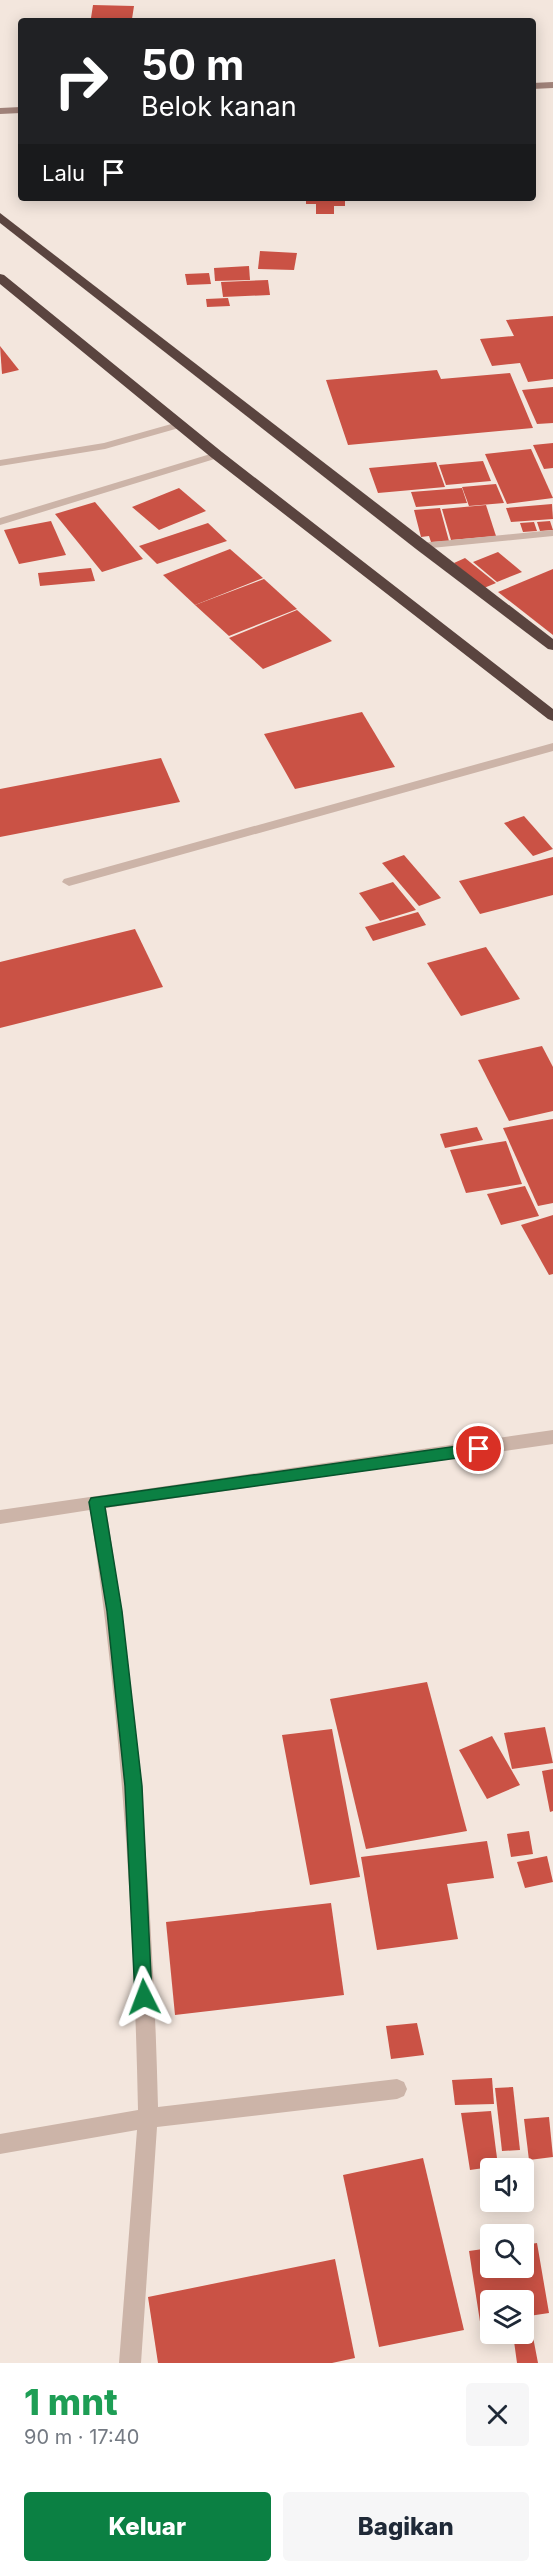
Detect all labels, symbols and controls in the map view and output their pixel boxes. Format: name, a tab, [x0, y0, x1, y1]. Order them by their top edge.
text: 50 m	[141, 39, 244, 90]
icon: right	[42, 42, 120, 120]
text: Belok kanan	[141, 90, 297, 123]
icon: arrive	[97, 156, 130, 189]
text: Lalu	[42, 160, 85, 186]
pin	[453, 1423, 504, 1474]
icon: arrive	[462, 1432, 495, 1465]
position arrow	[112, 1965, 176, 2029]
map controls	[480, 2158, 534, 2344]
button: sound	[480, 2158, 534, 2212]
button: search	[480, 2224, 534, 2278]
button: layers	[480, 2290, 534, 2344]
text: 1 mnt	[24, 2380, 118, 2424]
button: close	[466, 2383, 529, 2446]
text: 90 m · 17:40	[24, 2425, 139, 2449]
button: Keluar	[24, 2492, 271, 2561]
button: Bagikan	[283, 2492, 529, 2561]

